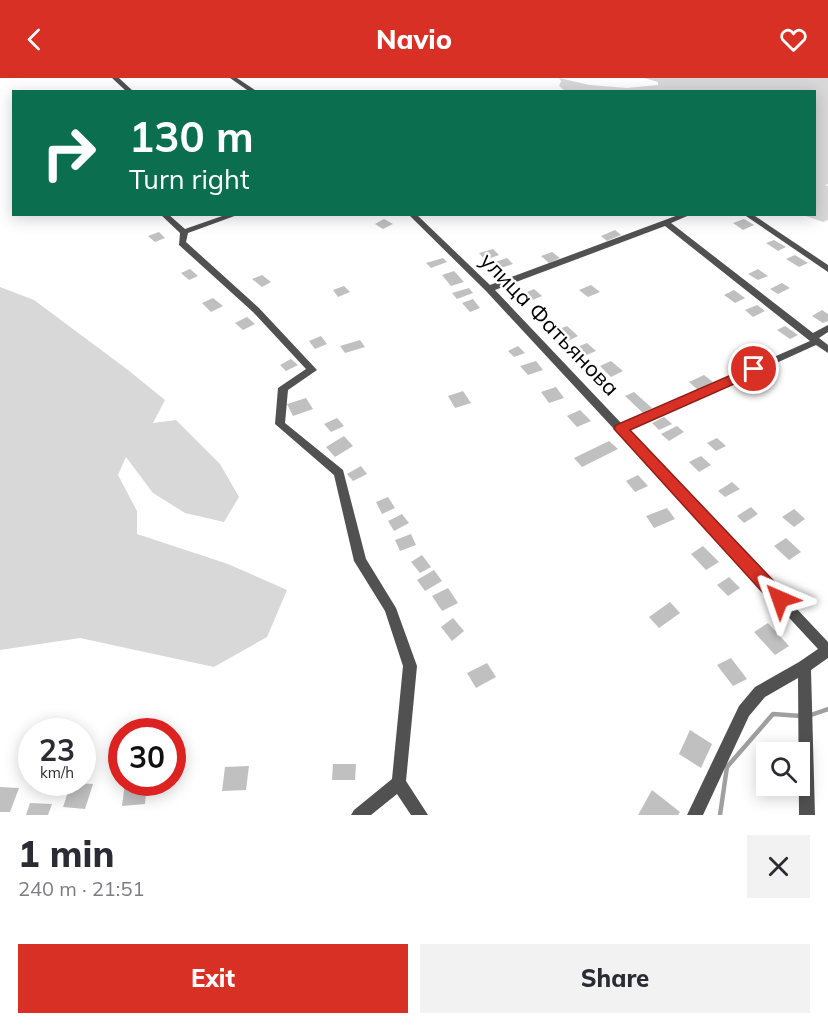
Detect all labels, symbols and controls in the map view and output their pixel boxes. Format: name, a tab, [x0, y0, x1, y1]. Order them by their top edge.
text: Navio	[376, 22, 452, 56]
icon: back	[18, 23, 51, 56]
icon: heart	[777, 23, 810, 56]
text: 130 m	[129, 110, 254, 163]
icon: right	[30, 114, 108, 192]
text: Turn right	[129, 162, 249, 196]
street label: улица Фатьянова	[474, 247, 626, 401]
pin	[728, 343, 779, 394]
icon: arrive	[737, 352, 770, 385]
position arrow	[748, 567, 812, 631]
speed limit sign: 30	[108, 718, 186, 796]
text: 23	[39, 731, 75, 769]
map controls	[756, 742, 810, 796]
button: search	[756, 742, 810, 796]
text: km/h	[40, 763, 74, 782]
text: 1 min	[18, 831, 114, 876]
button: close	[747, 835, 810, 898]
text: 240 m · 21:51	[18, 876, 144, 901]
button: Exit	[18, 944, 408, 1013]
button: Share	[420, 944, 810, 1013]

